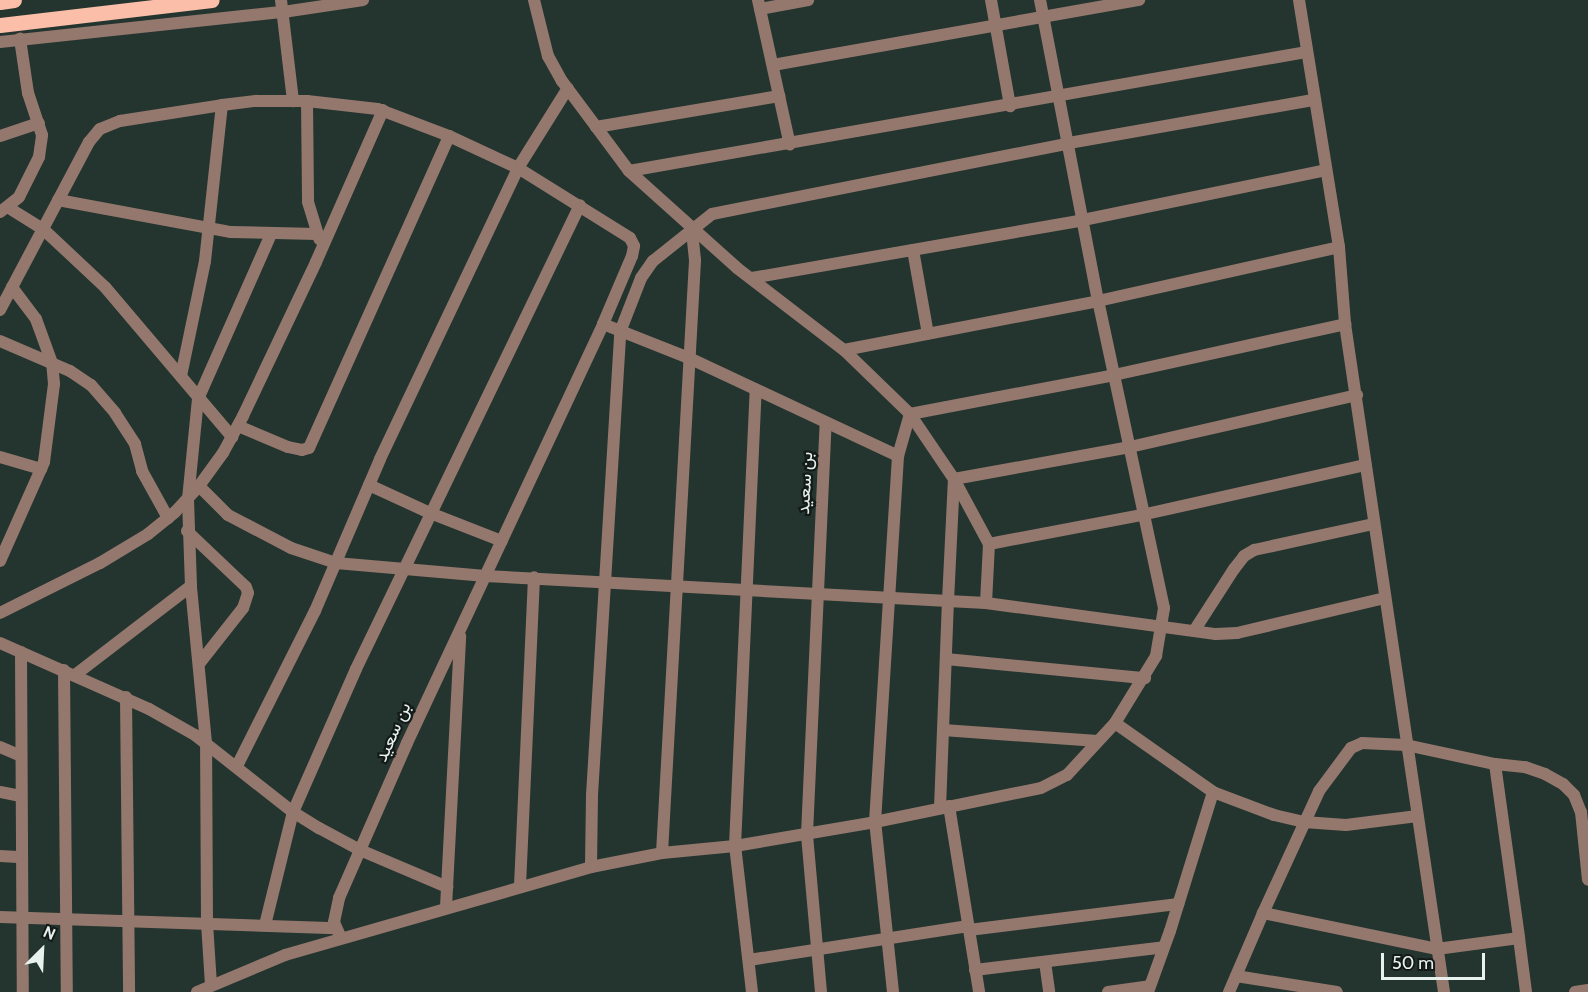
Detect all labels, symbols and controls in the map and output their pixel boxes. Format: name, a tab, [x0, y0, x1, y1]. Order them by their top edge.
street label: بن سعيد	[793, 451, 817, 515]
street label: بن سعيد	[370, 699, 416, 765]
north arrow	[12, 920, 72, 980]
text: N	[40, 922, 59, 944]
scale bar	[1384, 941, 1488, 979]
text: 50 m	[1392, 952, 1434, 974]

